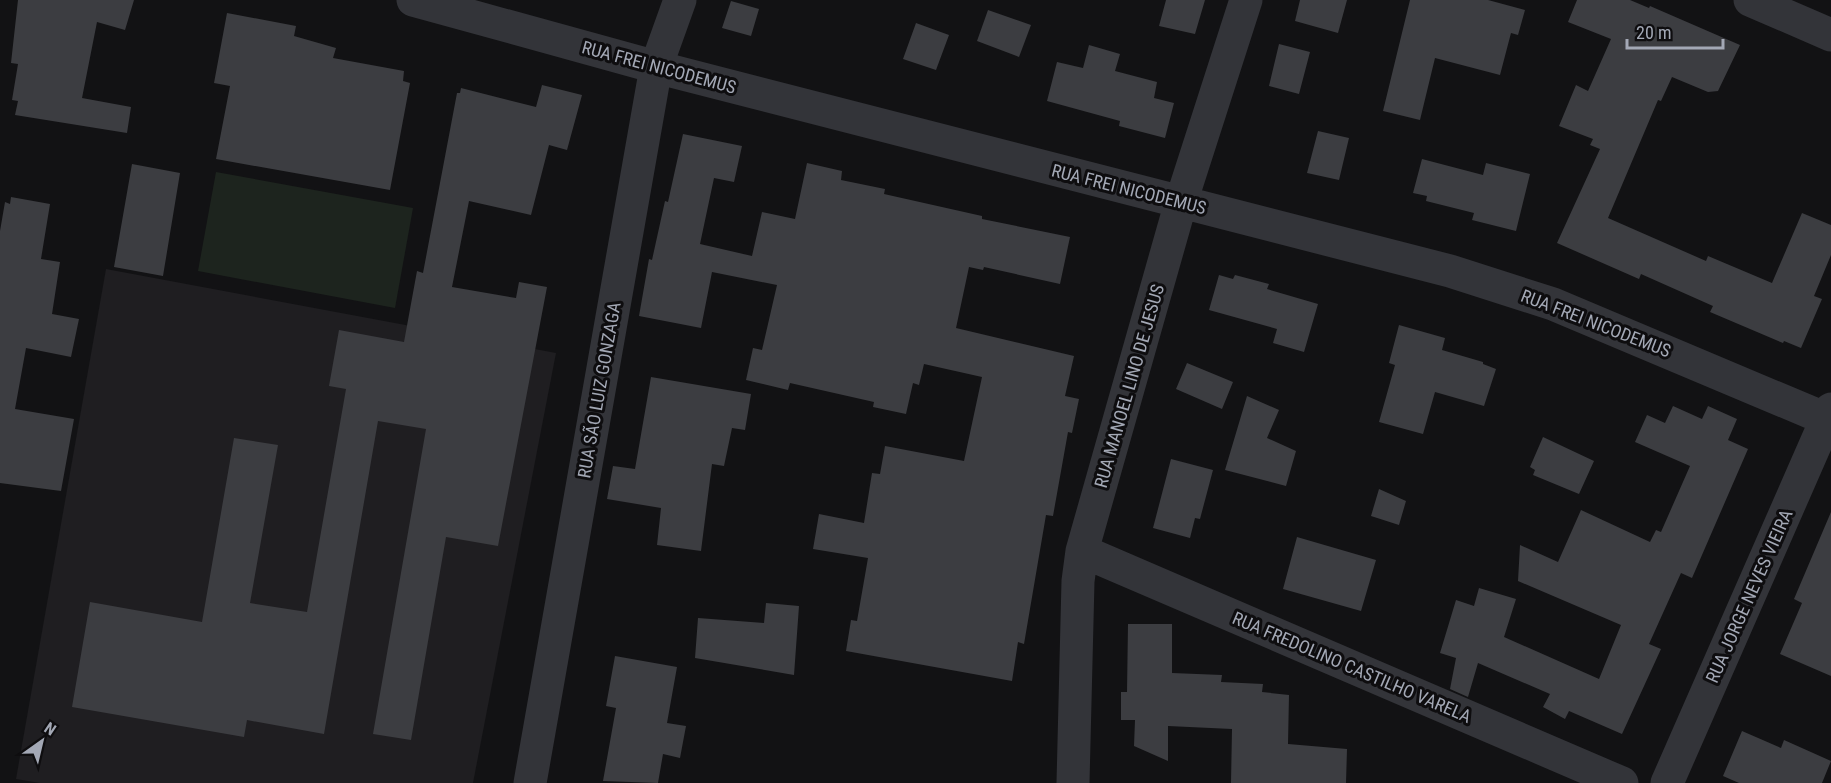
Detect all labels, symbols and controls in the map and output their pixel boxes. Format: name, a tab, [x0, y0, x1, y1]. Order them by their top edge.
scale bar	[1627, 12, 1723, 50]
text: 20 m	[1636, 22, 1671, 43]
street label: RUA FREI NICODEMUS	[580, 36, 738, 98]
street label: RUA FREI NICODEMUS	[1049, 160, 1209, 218]
street label: RUA MANOEL LINO DE JESUS	[1090, 282, 1168, 490]
street label: RUA FREI NICODEMUS	[1518, 285, 1674, 361]
street label: RUA SÃO LUIZ GONZAGA	[573, 300, 625, 480]
street label: RUA JORGE NEVES VIEIRA	[1701, 506, 1797, 686]
street label: RUA FREDOLINO CASTILHO VARELA	[1229, 607, 1475, 727]
north arrow	[12, 711, 72, 771]
text: N	[41, 718, 59, 740]

